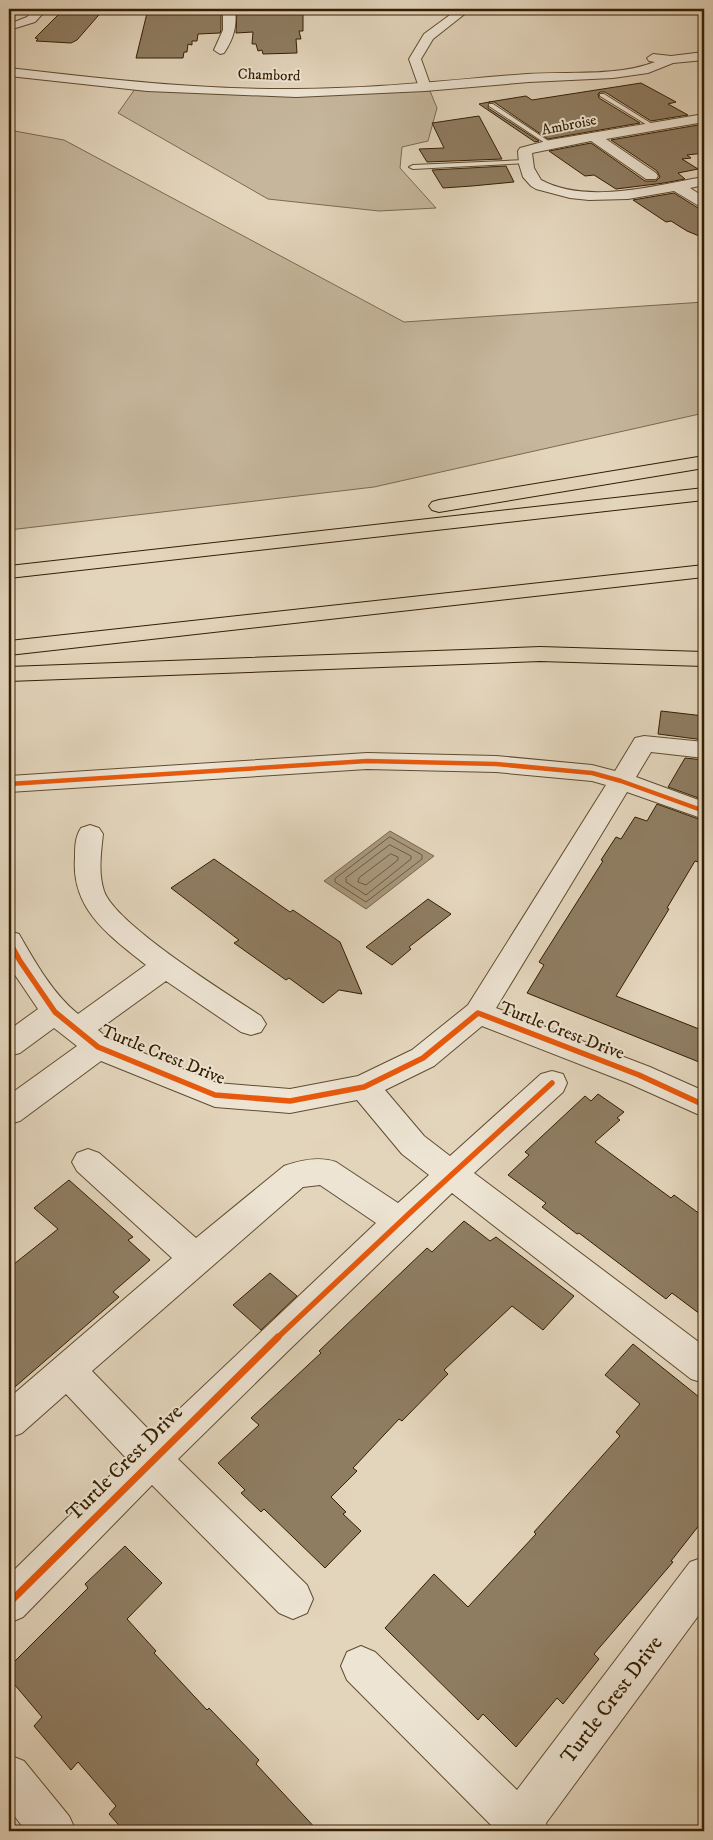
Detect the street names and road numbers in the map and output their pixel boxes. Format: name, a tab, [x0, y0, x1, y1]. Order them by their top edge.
street label: Chambord	[237, 64, 301, 86]
street label: Ambroise	[540, 110, 598, 140]
street label: Turtle Crest Drive	[497, 997, 627, 1065]
street label: Turtle Crest Drive	[98, 1020, 228, 1090]
street label: Turtle Crest Drive	[61, 1399, 189, 1527]
street label: Turtle Crest Drive	[555, 1631, 669, 1769]

